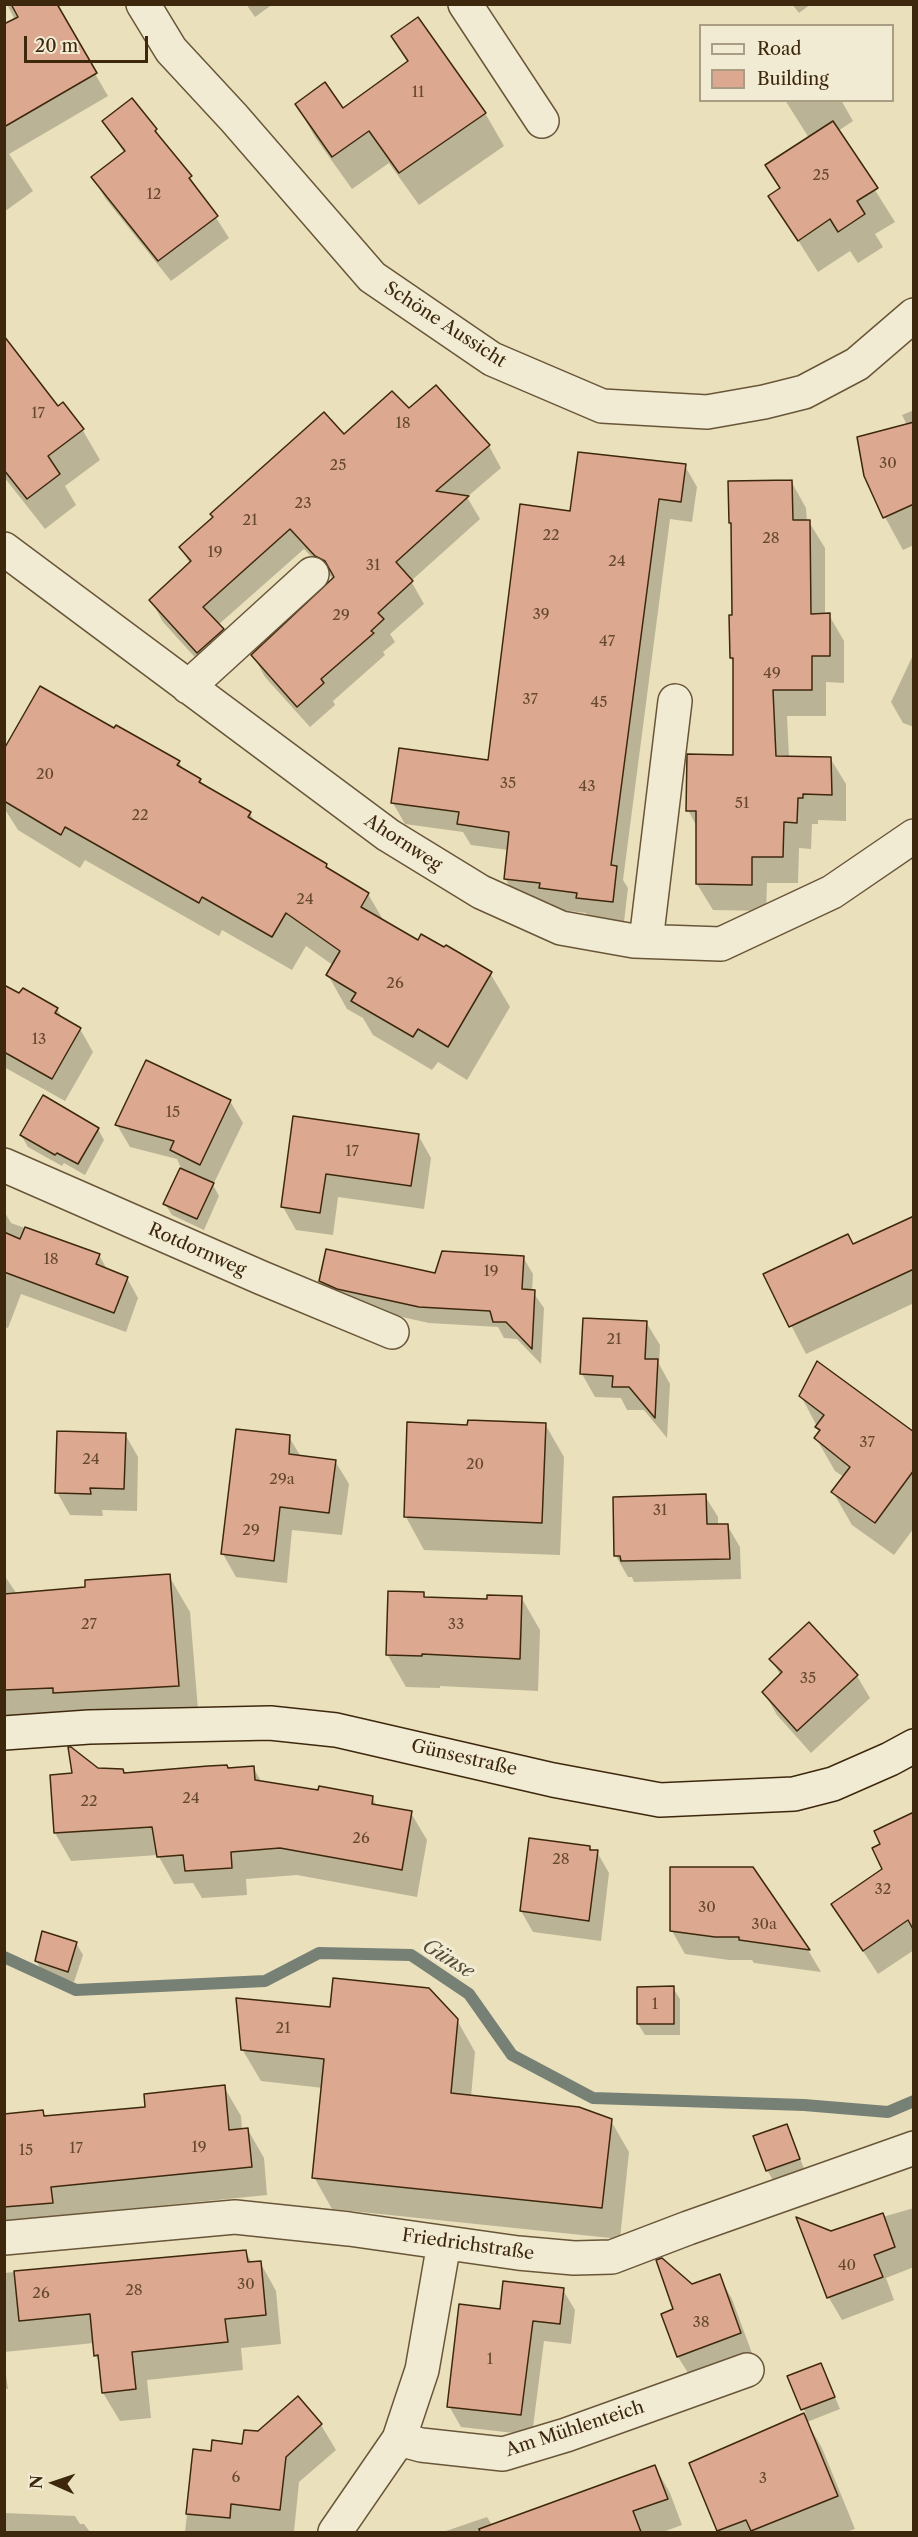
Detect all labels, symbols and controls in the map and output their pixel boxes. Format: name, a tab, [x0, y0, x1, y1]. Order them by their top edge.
scale bar	[27, 24, 152, 62]
legend	[699, 24, 894, 102]
text: 20 m	[35, 35, 78, 57]
text: Road	[757, 38, 802, 60]
text: Building	[757, 68, 829, 90]
house number: 11	[412, 84, 424, 102]
house number: 25	[813, 167, 829, 185]
house number: 12	[147, 186, 161, 204]
street label: Schöne Aussicht	[380, 278, 510, 372]
house number: 17	[31, 405, 45, 423]
house number: 18	[395, 415, 411, 433]
house number: 30	[879, 455, 897, 473]
house number: 25	[330, 457, 346, 475]
house number: 23	[295, 495, 311, 513]
house number: 21	[243, 512, 257, 530]
house number: 22	[542, 527, 560, 545]
house number: 28	[762, 530, 780, 548]
house number: 19	[207, 544, 223, 562]
house number: 24	[608, 553, 626, 571]
house number: 31	[366, 557, 380, 575]
house number: 39	[532, 606, 550, 624]
house number: 29	[332, 607, 350, 625]
house number: 47	[599, 633, 615, 651]
house number: 49	[763, 665, 781, 683]
house number: 37	[522, 691, 538, 709]
house number: 45	[591, 694, 607, 712]
house number: 20	[36, 766, 54, 784]
house number: 35	[500, 775, 516, 793]
house number: 43	[579, 778, 595, 796]
house number: 51	[735, 795, 749, 813]
house number: 22	[131, 807, 149, 825]
street label: Ahornweg	[360, 810, 446, 876]
house number: 24	[296, 891, 314, 909]
house number: 26	[386, 975, 404, 993]
house number: 13	[32, 1031, 46, 1049]
house number: 15	[166, 1104, 180, 1122]
house number: 17	[345, 1143, 359, 1161]
street label: Rotdornweg	[145, 1219, 249, 1281]
house number: 18	[43, 1251, 59, 1269]
house number: 19	[483, 1263, 499, 1281]
house number: 21	[607, 1331, 621, 1349]
house number: 37	[859, 1434, 875, 1452]
house number: 24	[82, 1451, 100, 1469]
house number: 20	[466, 1456, 484, 1474]
house number: 29a	[269, 1471, 295, 1489]
house number: 31	[653, 1502, 667, 1520]
house number: 29	[242, 1522, 260, 1540]
house number: 27	[81, 1616, 97, 1634]
house number: 33	[448, 1616, 464, 1634]
house number: 35	[800, 1670, 816, 1688]
street label: Günsestraße	[409, 1735, 519, 1781]
house number: 24	[182, 1790, 200, 1808]
house number: 22	[80, 1793, 98, 1811]
house number: 26	[352, 1830, 370, 1848]
house number: 28	[552, 1851, 570, 1869]
house number: 32	[875, 1881, 891, 1899]
house number: 30	[698, 1899, 716, 1917]
house number: 30a	[751, 1916, 777, 1934]
water label: Günse	[418, 1934, 478, 1984]
house number: 1	[652, 1996, 658, 2014]
house number: 21	[276, 2020, 290, 2038]
house number: 19	[191, 2139, 207, 2157]
house number: 17	[69, 2140, 83, 2158]
house number: 15	[19, 2142, 33, 2160]
street label: Friedrichstraße	[401, 2225, 535, 2265]
house number: 40	[838, 2257, 856, 2275]
house number: 30	[237, 2276, 255, 2294]
house number: 28	[125, 2282, 143, 2300]
house number: 26	[32, 2285, 50, 2303]
house number: 38	[692, 2314, 710, 2332]
house number: 1	[487, 2351, 493, 2369]
street label: Am Mühlenteich	[503, 2396, 647, 2462]
north arrow	[24, 2453, 84, 2513]
house number: 6	[232, 2469, 240, 2487]
house number: 3	[759, 2470, 767, 2488]
text: N	[26, 2475, 46, 2490]

